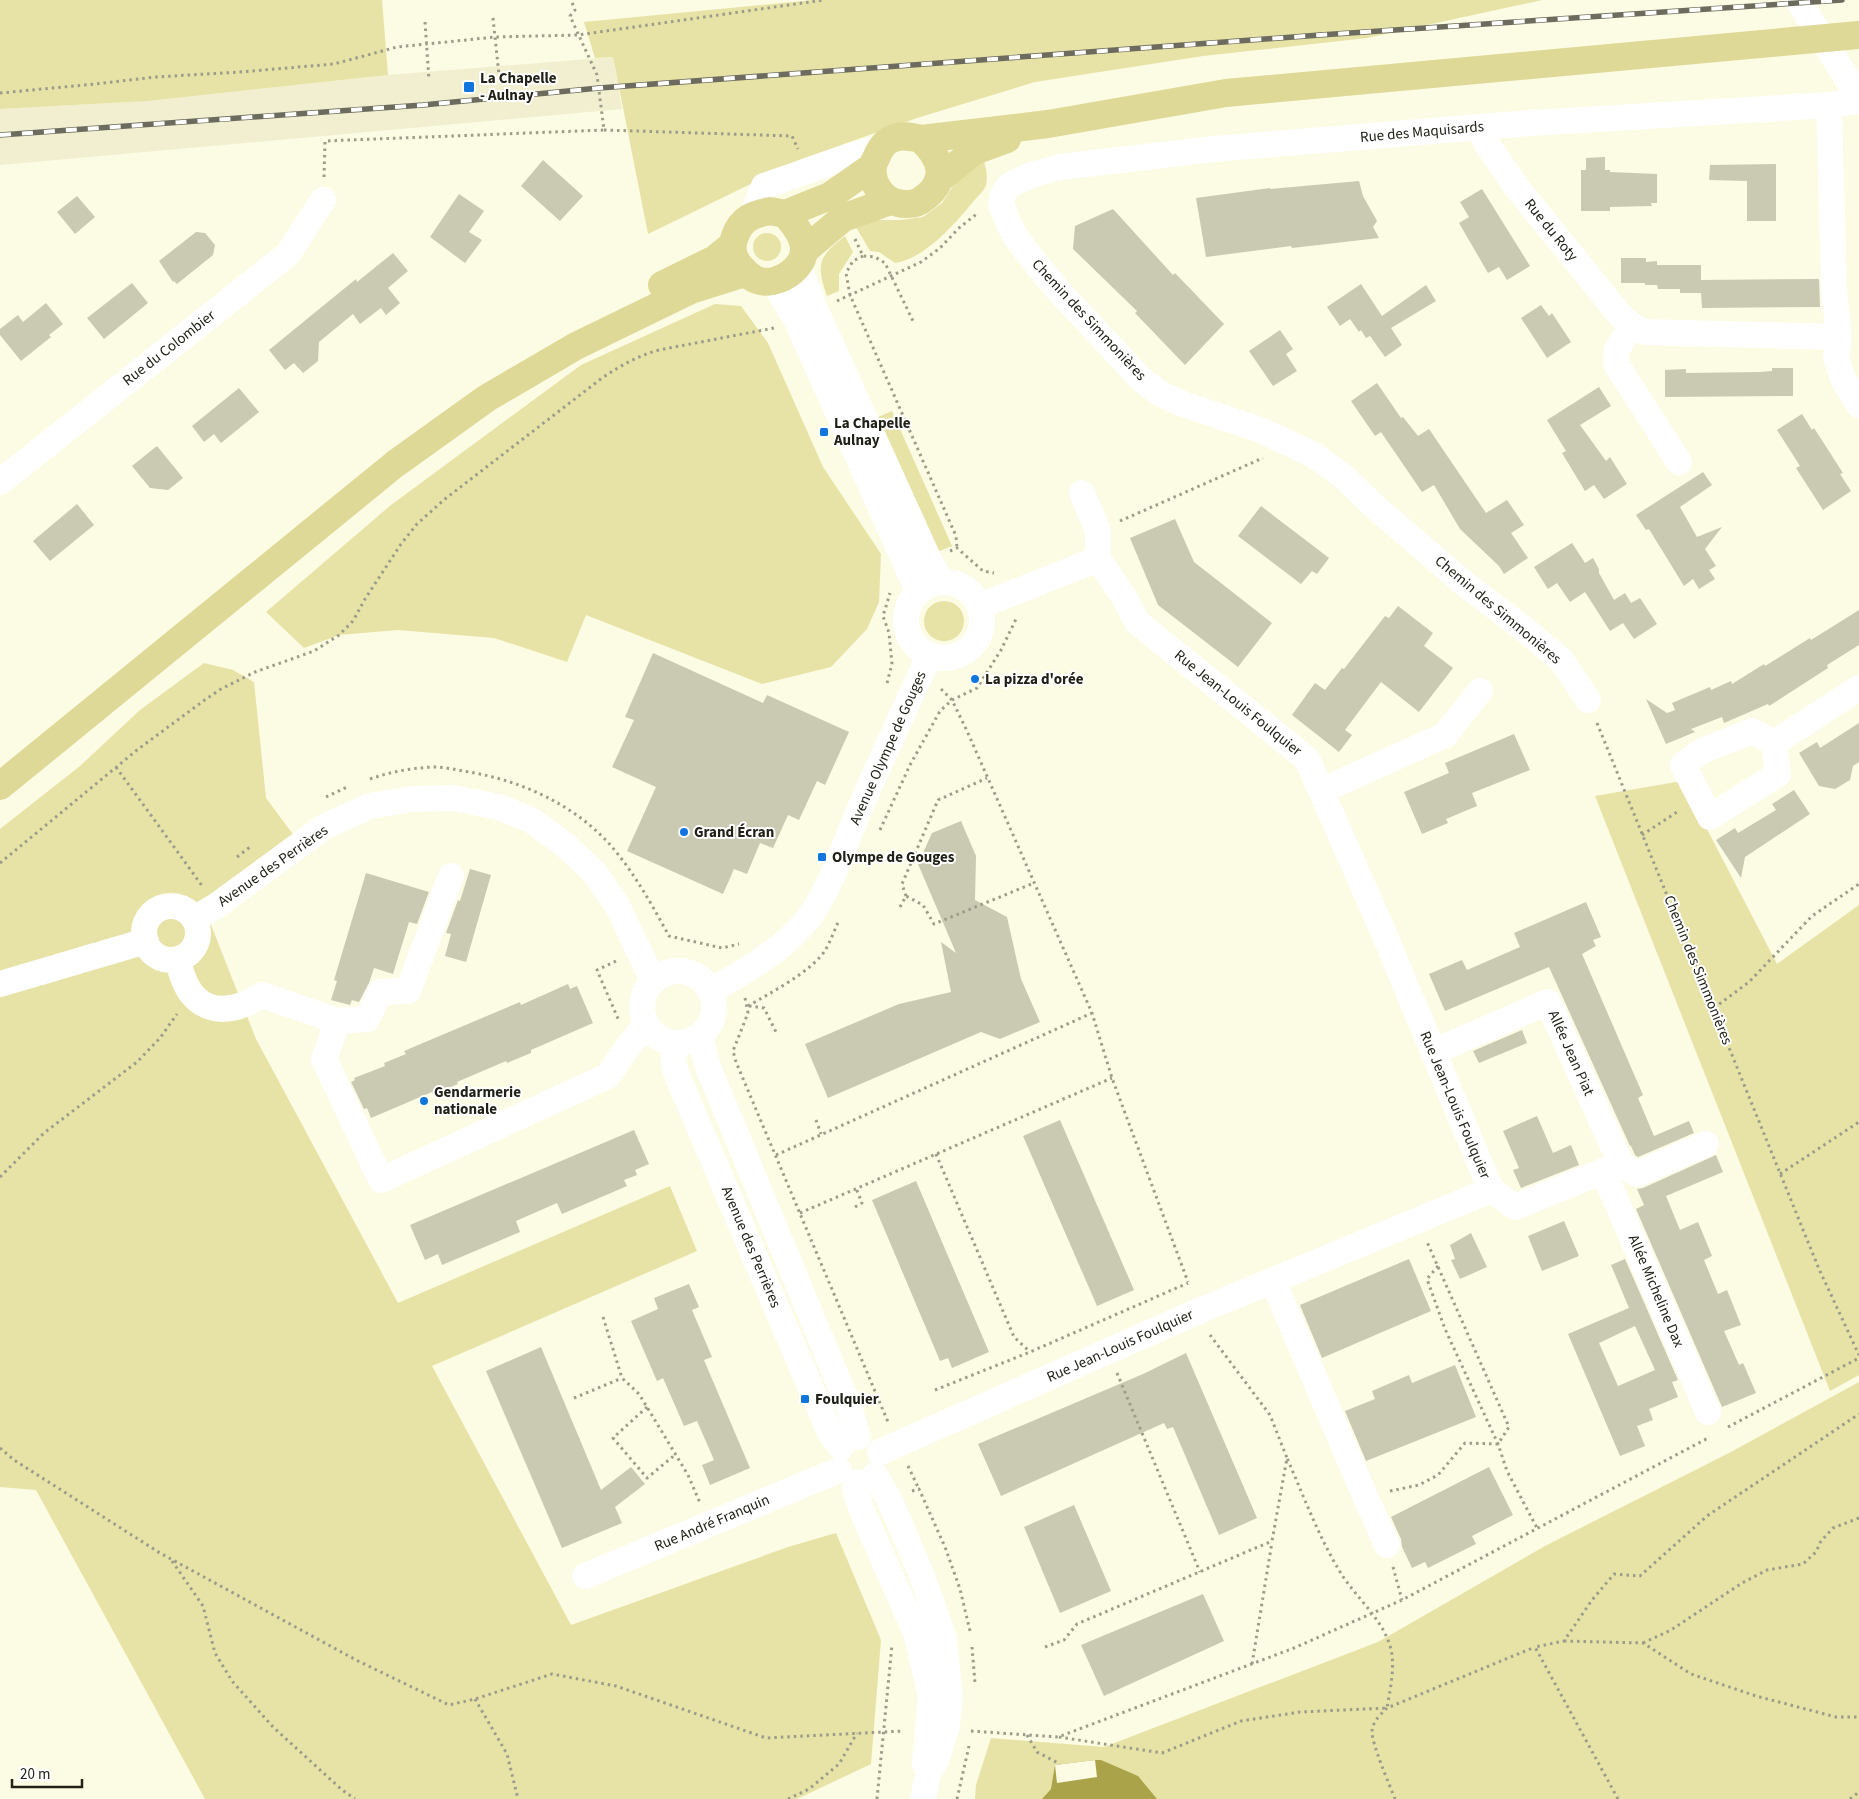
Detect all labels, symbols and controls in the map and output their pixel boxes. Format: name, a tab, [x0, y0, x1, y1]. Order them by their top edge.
place label: La Chapelle - Aulnay	[480, 68, 557, 106]
marker: La Chapelle - Aulnay	[462, 80, 476, 94]
street label: Rue des Maquisards	[1359, 116, 1485, 148]
street label: Rue du Roty	[1519, 194, 1583, 266]
street label: Chemin des Simmonières	[1027, 255, 1151, 385]
street label: Rue du Colombier	[118, 305, 220, 391]
place label: La Chapelle Aulnay	[833, 413, 911, 451]
marker: La Chapelle Aulnay	[818, 426, 830, 438]
street label: Chemin des Simmonières	[1430, 551, 1566, 669]
street label: Rue Jean-Louis Foulquier	[1170, 645, 1307, 762]
street label: Avenue Olympe de Gouges	[845, 668, 931, 828]
place label: La pizza d'orée	[985, 669, 1084, 690]
marker: La pizza d'orée	[969, 673, 981, 685]
street label: Avenue des Perrières	[214, 820, 332, 912]
place label: Grand Écran	[694, 822, 774, 843]
marker: Grand Écran	[678, 826, 690, 838]
place label: Olympe de Gouges	[832, 847, 955, 868]
marker: Olympe de Gouges	[816, 851, 828, 863]
street label: Chemin des Simmonières	[1658, 892, 1738, 1048]
street label: Allée Jean Piat	[1543, 1007, 1599, 1099]
street label: Rue Jean-Louis Foulquier	[1414, 1028, 1496, 1183]
place label: Gendarmerie nationale	[434, 1082, 521, 1120]
marker: Gendarmerie nationale	[418, 1095, 430, 1107]
street label: Avenue des Perrières	[716, 1183, 786, 1311]
street label: Allée Micheline Dax	[1623, 1232, 1689, 1351]
street label: Rue Jean-Louis Foulquier	[1043, 1304, 1197, 1388]
place label: Foulquier	[815, 1389, 879, 1410]
marker: Foulquier	[799, 1393, 811, 1405]
street label: Rue André Franquin	[651, 1489, 773, 1557]
scale bar	[12, 1756, 82, 1788]
text: 20 m	[20, 1764, 50, 1785]

